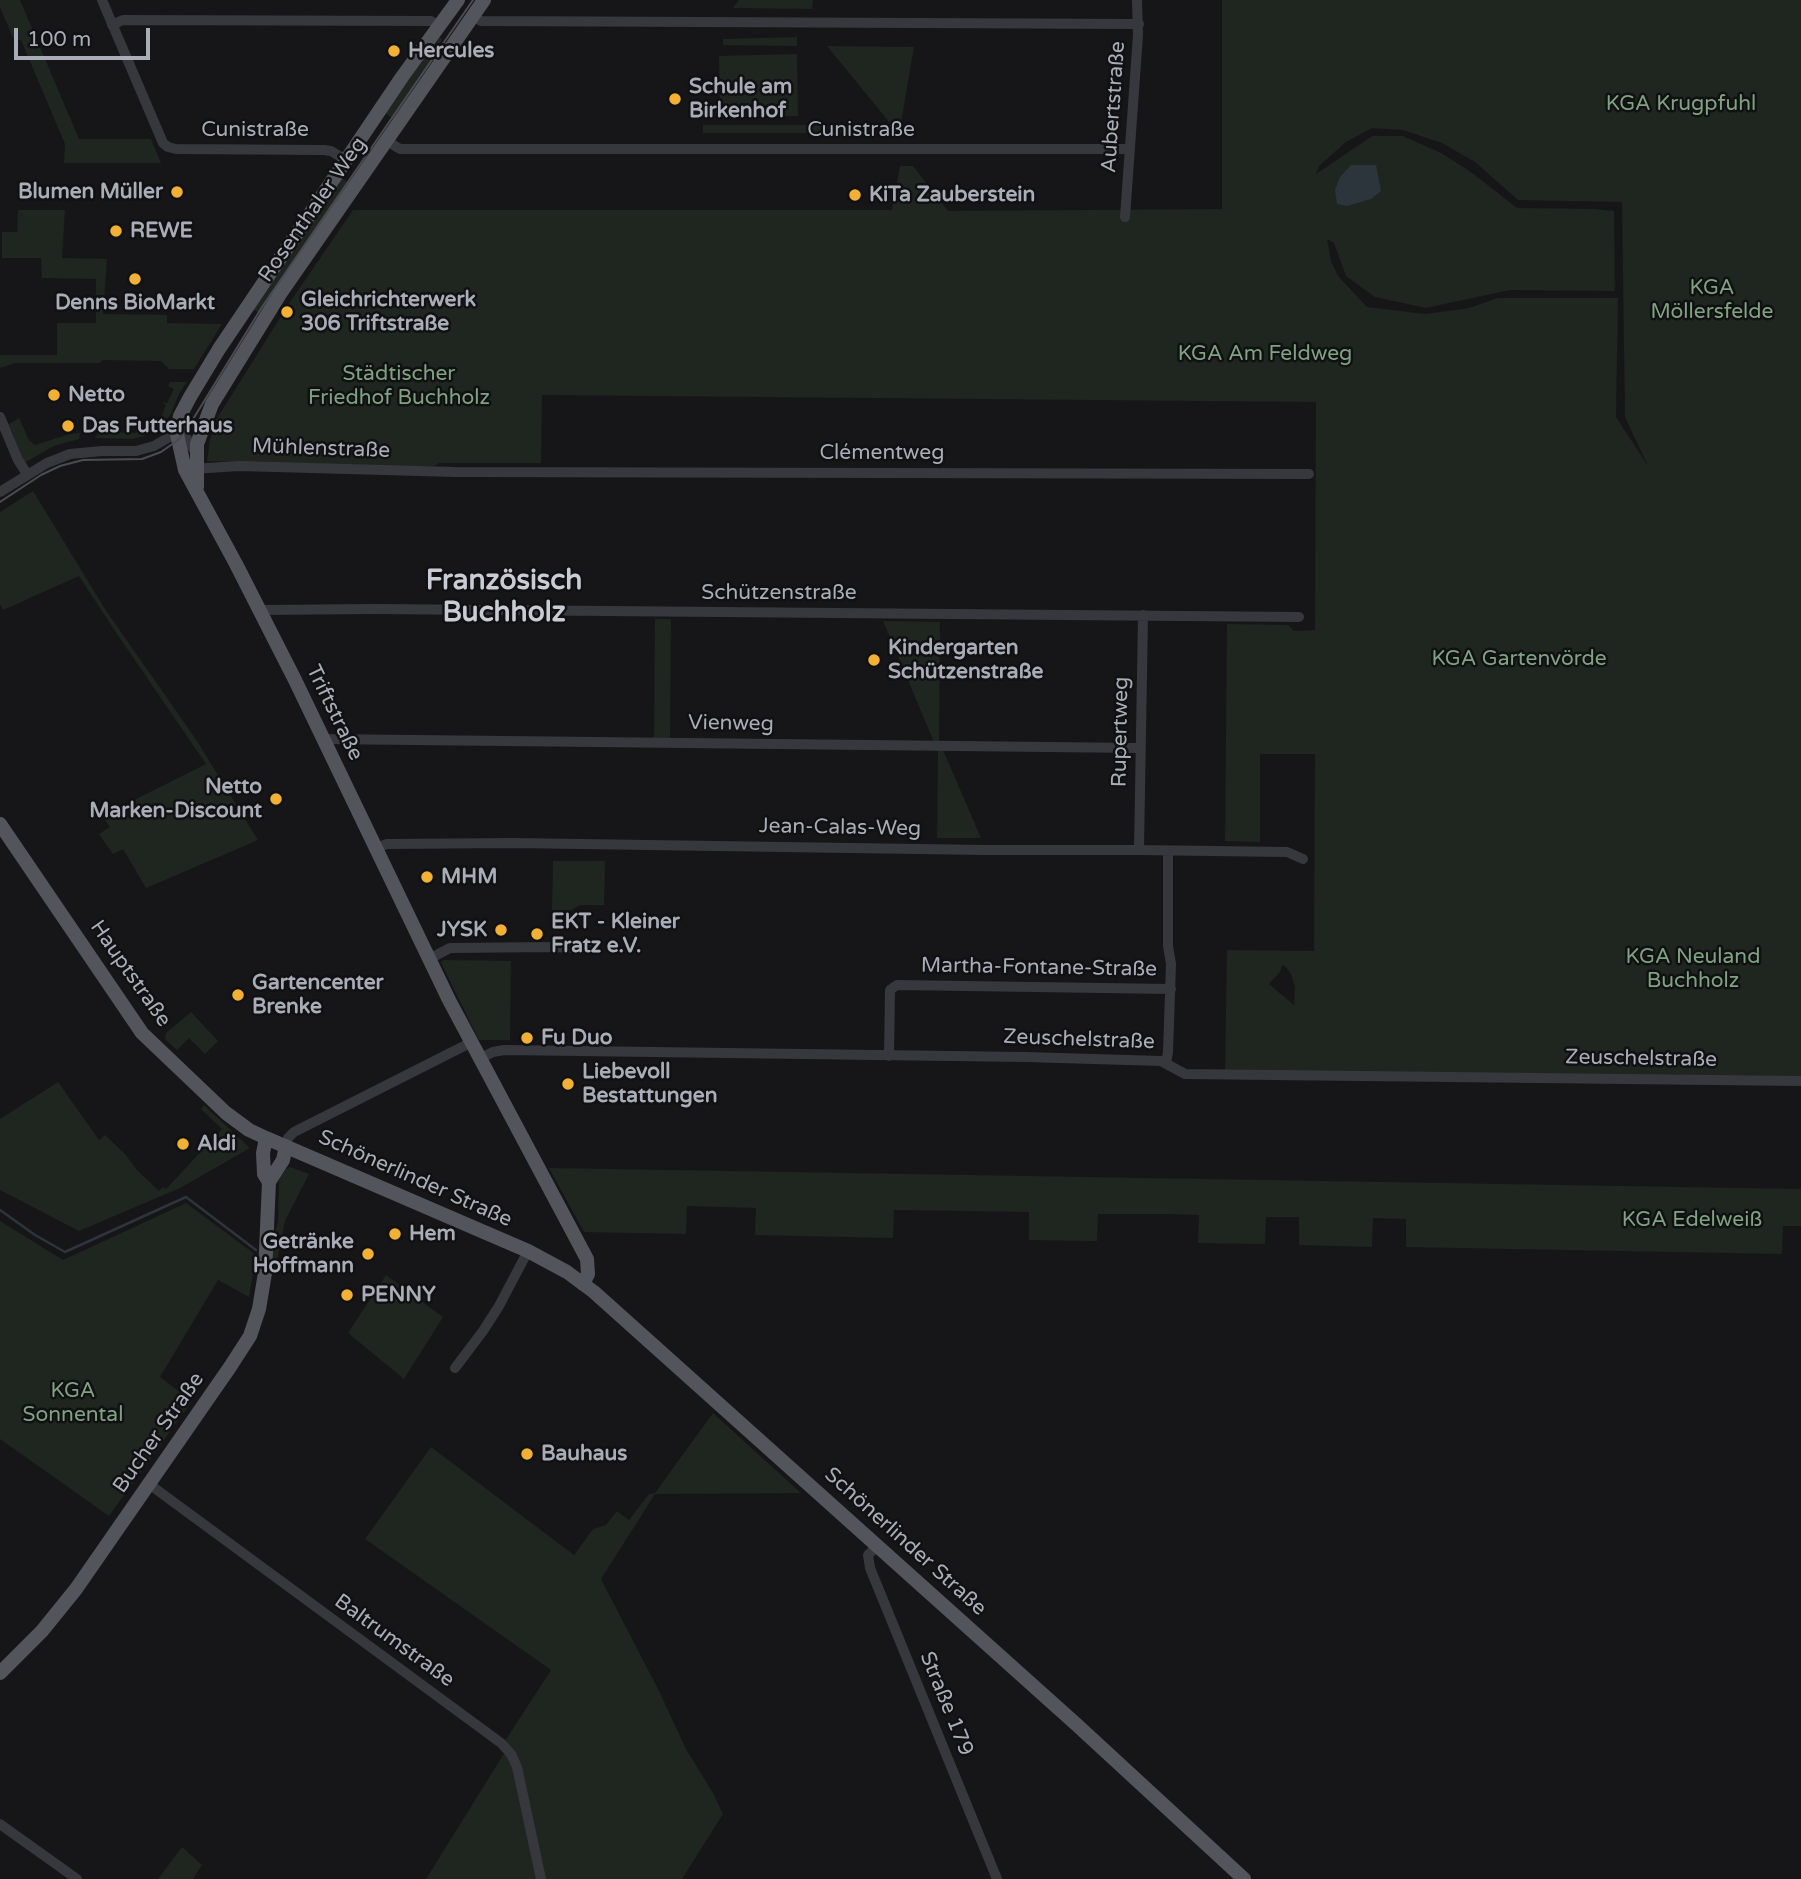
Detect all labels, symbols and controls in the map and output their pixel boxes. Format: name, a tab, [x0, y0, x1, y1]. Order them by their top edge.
scale bar	[18, 14, 154, 58]
text: 100 m	[27, 27, 91, 52]
place label: Hercules	[408, 38, 494, 64]
street label: Aubertstraße	[1097, 40, 1131, 174]
marker: Hercules	[386, 43, 402, 59]
place label: Schule am Birkenhof	[689, 74, 792, 124]
marker: Schule am Birkenhof	[667, 91, 683, 107]
park label: KGA Krugpfuhl	[1606, 91, 1756, 117]
street label: Cunistraße	[201, 117, 309, 143]
street label: Cunistraße	[807, 117, 915, 143]
street label: Rosenthaler Weg	[254, 133, 372, 287]
place label: Blumen Müller	[18, 179, 163, 205]
place label: KiTa Zauberstein	[869, 182, 1035, 208]
marker: Blumen Müller	[169, 184, 185, 200]
marker: KiTa Zauberstein	[847, 187, 863, 203]
place label: REWE	[130, 218, 193, 244]
marker: REWE	[108, 223, 124, 239]
marker: Denns BioMarkt	[127, 271, 143, 287]
park label: KGA Möllersfelde	[1651, 275, 1773, 325]
place label: Gleichrichterwerk 306 Triftstraße	[301, 287, 476, 337]
place label: Denns BioMarkt	[55, 290, 215, 316]
marker: Gleichrichterwerk 306 Triftstraße	[279, 304, 295, 320]
park label: KGA Am Feldweg	[1178, 341, 1352, 367]
park label: Städtischer Friedhof Buchholz	[308, 361, 490, 411]
place label: Netto	[68, 382, 125, 408]
marker: Netto	[46, 387, 62, 403]
place label: Das Futterhaus	[82, 413, 233, 439]
marker: Das Futterhaus	[60, 418, 76, 434]
street label: Mühlenstraße	[252, 434, 390, 464]
street label: Clémentweg	[820, 440, 944, 466]
district label: Französisch Buchholz	[426, 565, 582, 631]
street label: Schützenstraße	[701, 580, 857, 606]
place label: Kindergarten Schützenstraße	[888, 635, 1043, 685]
park label: KGA Gartenvörde	[1431, 646, 1607, 672]
marker: Kindergarten Schützenstraße	[866, 652, 882, 668]
street label: Triftstraße	[300, 661, 368, 765]
street label: Rupertweg	[1107, 677, 1135, 787]
street label: Vienweg	[688, 711, 774, 737]
place label: Netto Marken-Discount	[89, 774, 262, 824]
marker: Netto Marken-Discount	[268, 791, 284, 807]
street label: Jean-Calas-Weg	[759, 814, 921, 842]
place label: MHM	[441, 864, 497, 890]
marker: MHM	[419, 869, 435, 885]
place label: EKT - Kleiner Fratz e.V.	[551, 909, 680, 959]
street label: Hauptstraße	[84, 916, 176, 1032]
place label: JYSK	[437, 917, 487, 943]
marker: JYSK	[493, 922, 509, 938]
marker: EKT - Kleiner Fratz e.V.	[529, 926, 545, 942]
park label: KGA Neuland Buchholz	[1626, 944, 1760, 994]
street label: Martha-Fontane-Straße	[921, 953, 1157, 983]
place label: Gartencenter Brenke	[252, 970, 384, 1020]
marker: Gartencenter Brenke	[230, 987, 246, 1003]
place label: Fu Duo	[541, 1025, 612, 1051]
street label: Zeuschelstraße	[1003, 1025, 1155, 1055]
marker: Fu Duo	[519, 1030, 535, 1046]
street label: Zeuschelstraße	[1565, 1045, 1717, 1073]
place label: Liebevoll Bestattungen	[582, 1059, 717, 1109]
marker: Liebevoll Bestattungen	[560, 1076, 576, 1092]
street label: Schönerlinder Straße	[314, 1125, 516, 1233]
place label: Aldi	[197, 1131, 236, 1157]
marker: Aldi	[175, 1136, 191, 1152]
park label: KGA Edelweiß	[1622, 1207, 1762, 1233]
place label: Hem	[409, 1221, 456, 1247]
marker: Hem	[387, 1226, 403, 1242]
place label: Getränke Hoffmann	[253, 1229, 354, 1279]
marker: Getränke Hoffmann	[360, 1246, 376, 1262]
place label: PENNY	[361, 1282, 436, 1308]
marker: PENNY	[339, 1287, 355, 1303]
street label: Bucher Straße	[108, 1368, 210, 1498]
park label: KGA Sonnental	[23, 1378, 123, 1428]
place label: Bauhaus	[541, 1441, 627, 1467]
marker: Bauhaus	[519, 1446, 535, 1462]
street label: Schönerlinder Straße	[819, 1463, 991, 1621]
street label: Baltrumstraße	[329, 1589, 459, 1693]
street label: Straße 179	[914, 1648, 978, 1760]

